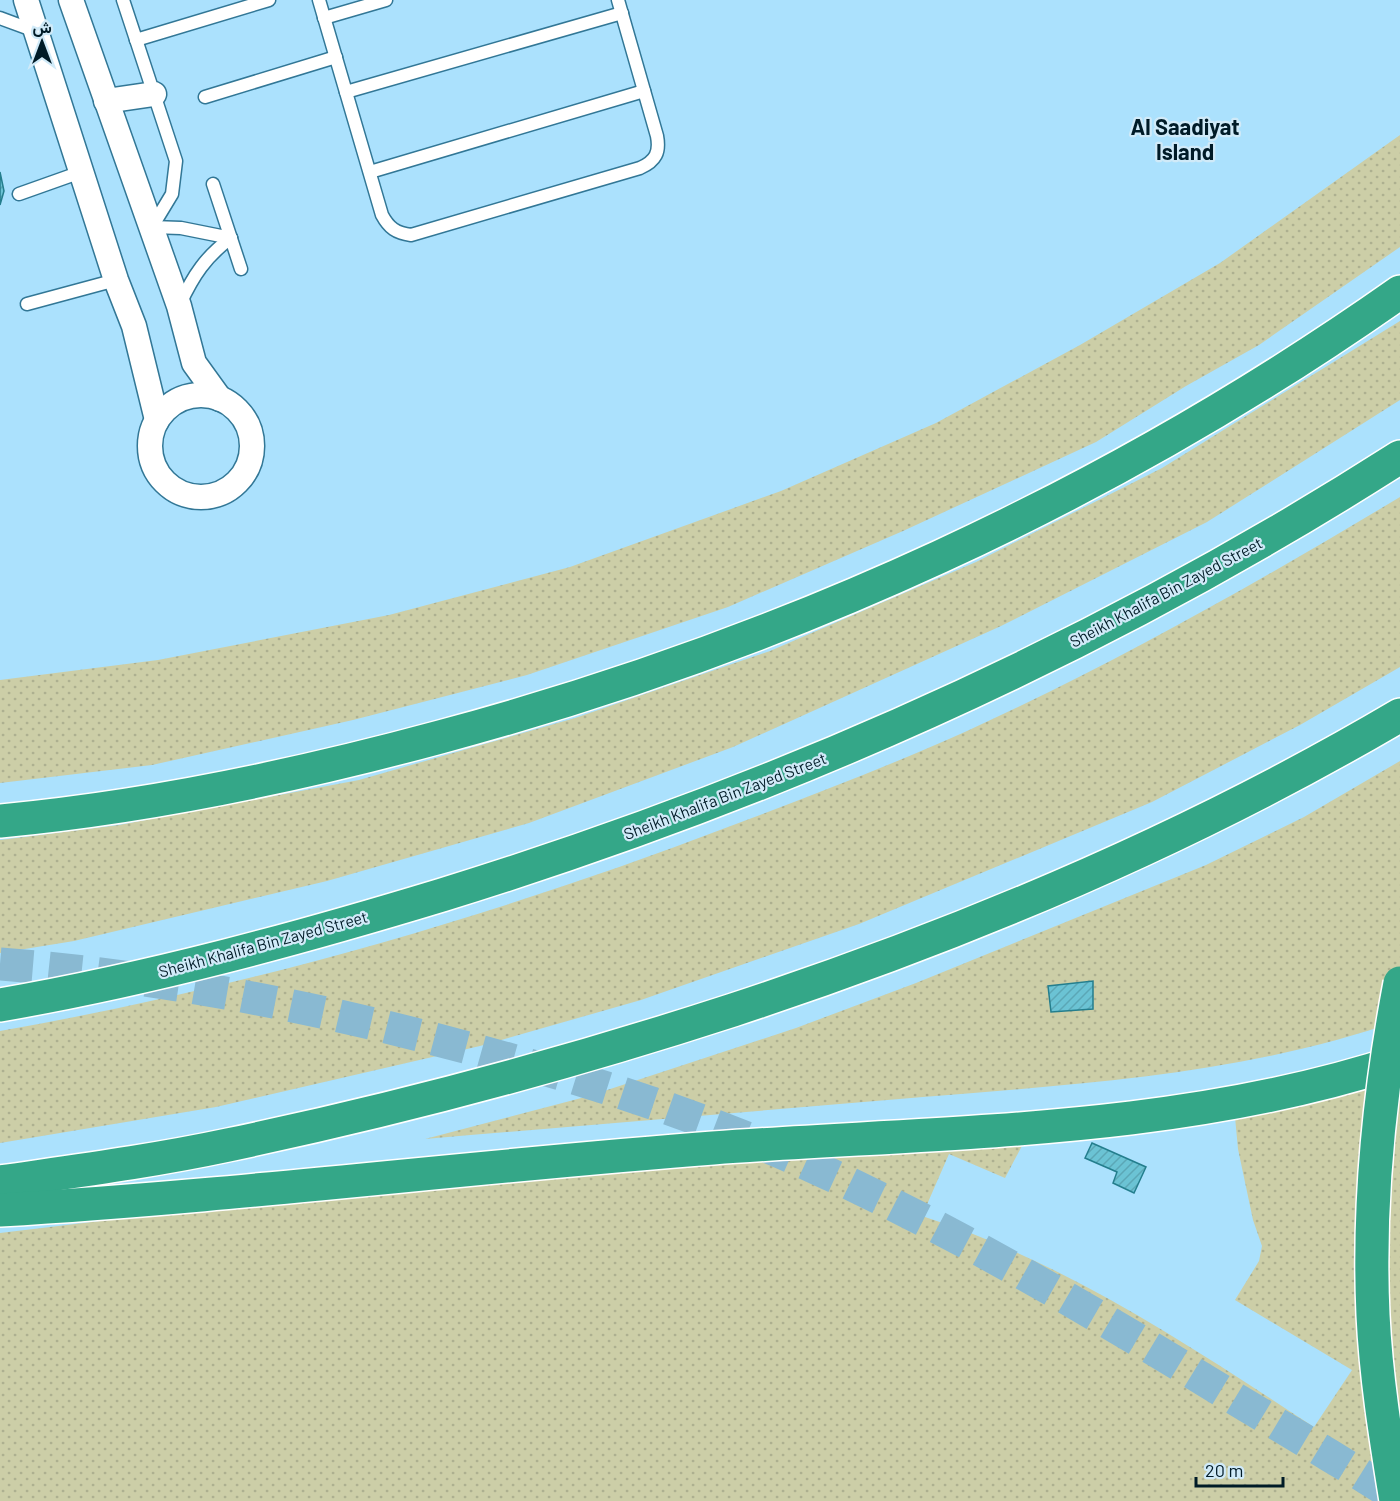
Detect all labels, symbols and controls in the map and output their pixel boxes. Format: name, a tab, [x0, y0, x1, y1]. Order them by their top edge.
north arrow	[12, 12, 72, 72]
text: ش	[32, 17, 52, 37]
district label: Al Saadiyat Island	[1130, 113, 1240, 164]
street label: Sheikh Khalifa Bin Zayed Street	[1066, 533, 1265, 651]
street label: Sheikh Khalifa Bin Zayed Street	[621, 748, 829, 843]
street label: Sheikh Khalifa Bin Zayed Street	[156, 906, 369, 981]
scale bar	[1196, 1450, 1283, 1488]
text: 20 m	[1205, 1459, 1243, 1481]

